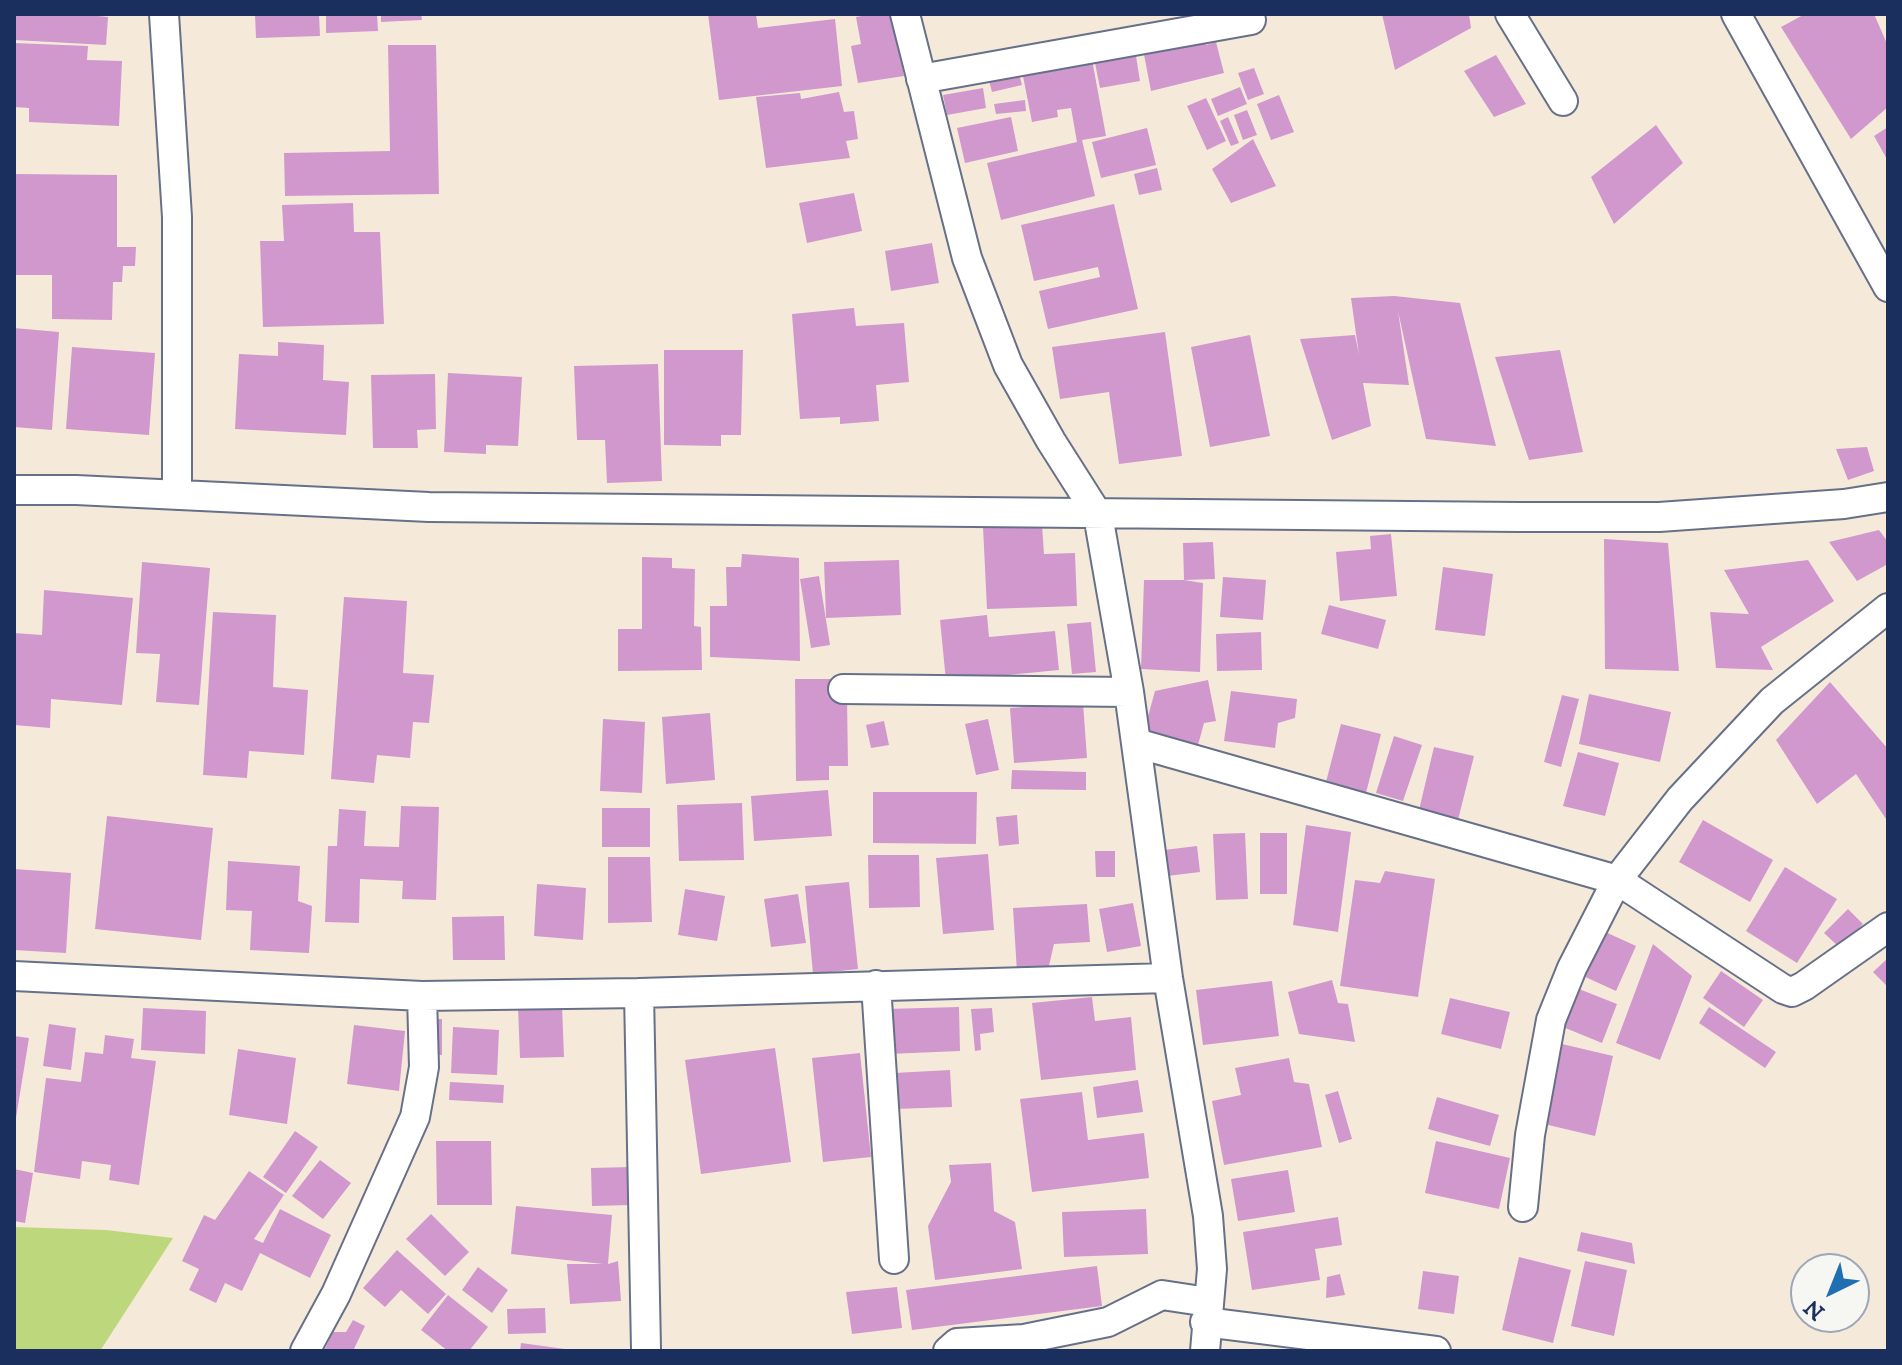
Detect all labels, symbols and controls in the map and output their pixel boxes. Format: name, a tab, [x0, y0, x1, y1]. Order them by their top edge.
north arrow	[1790, 1253, 1870, 1333]
text: N	[1799, 1293, 1830, 1325]

